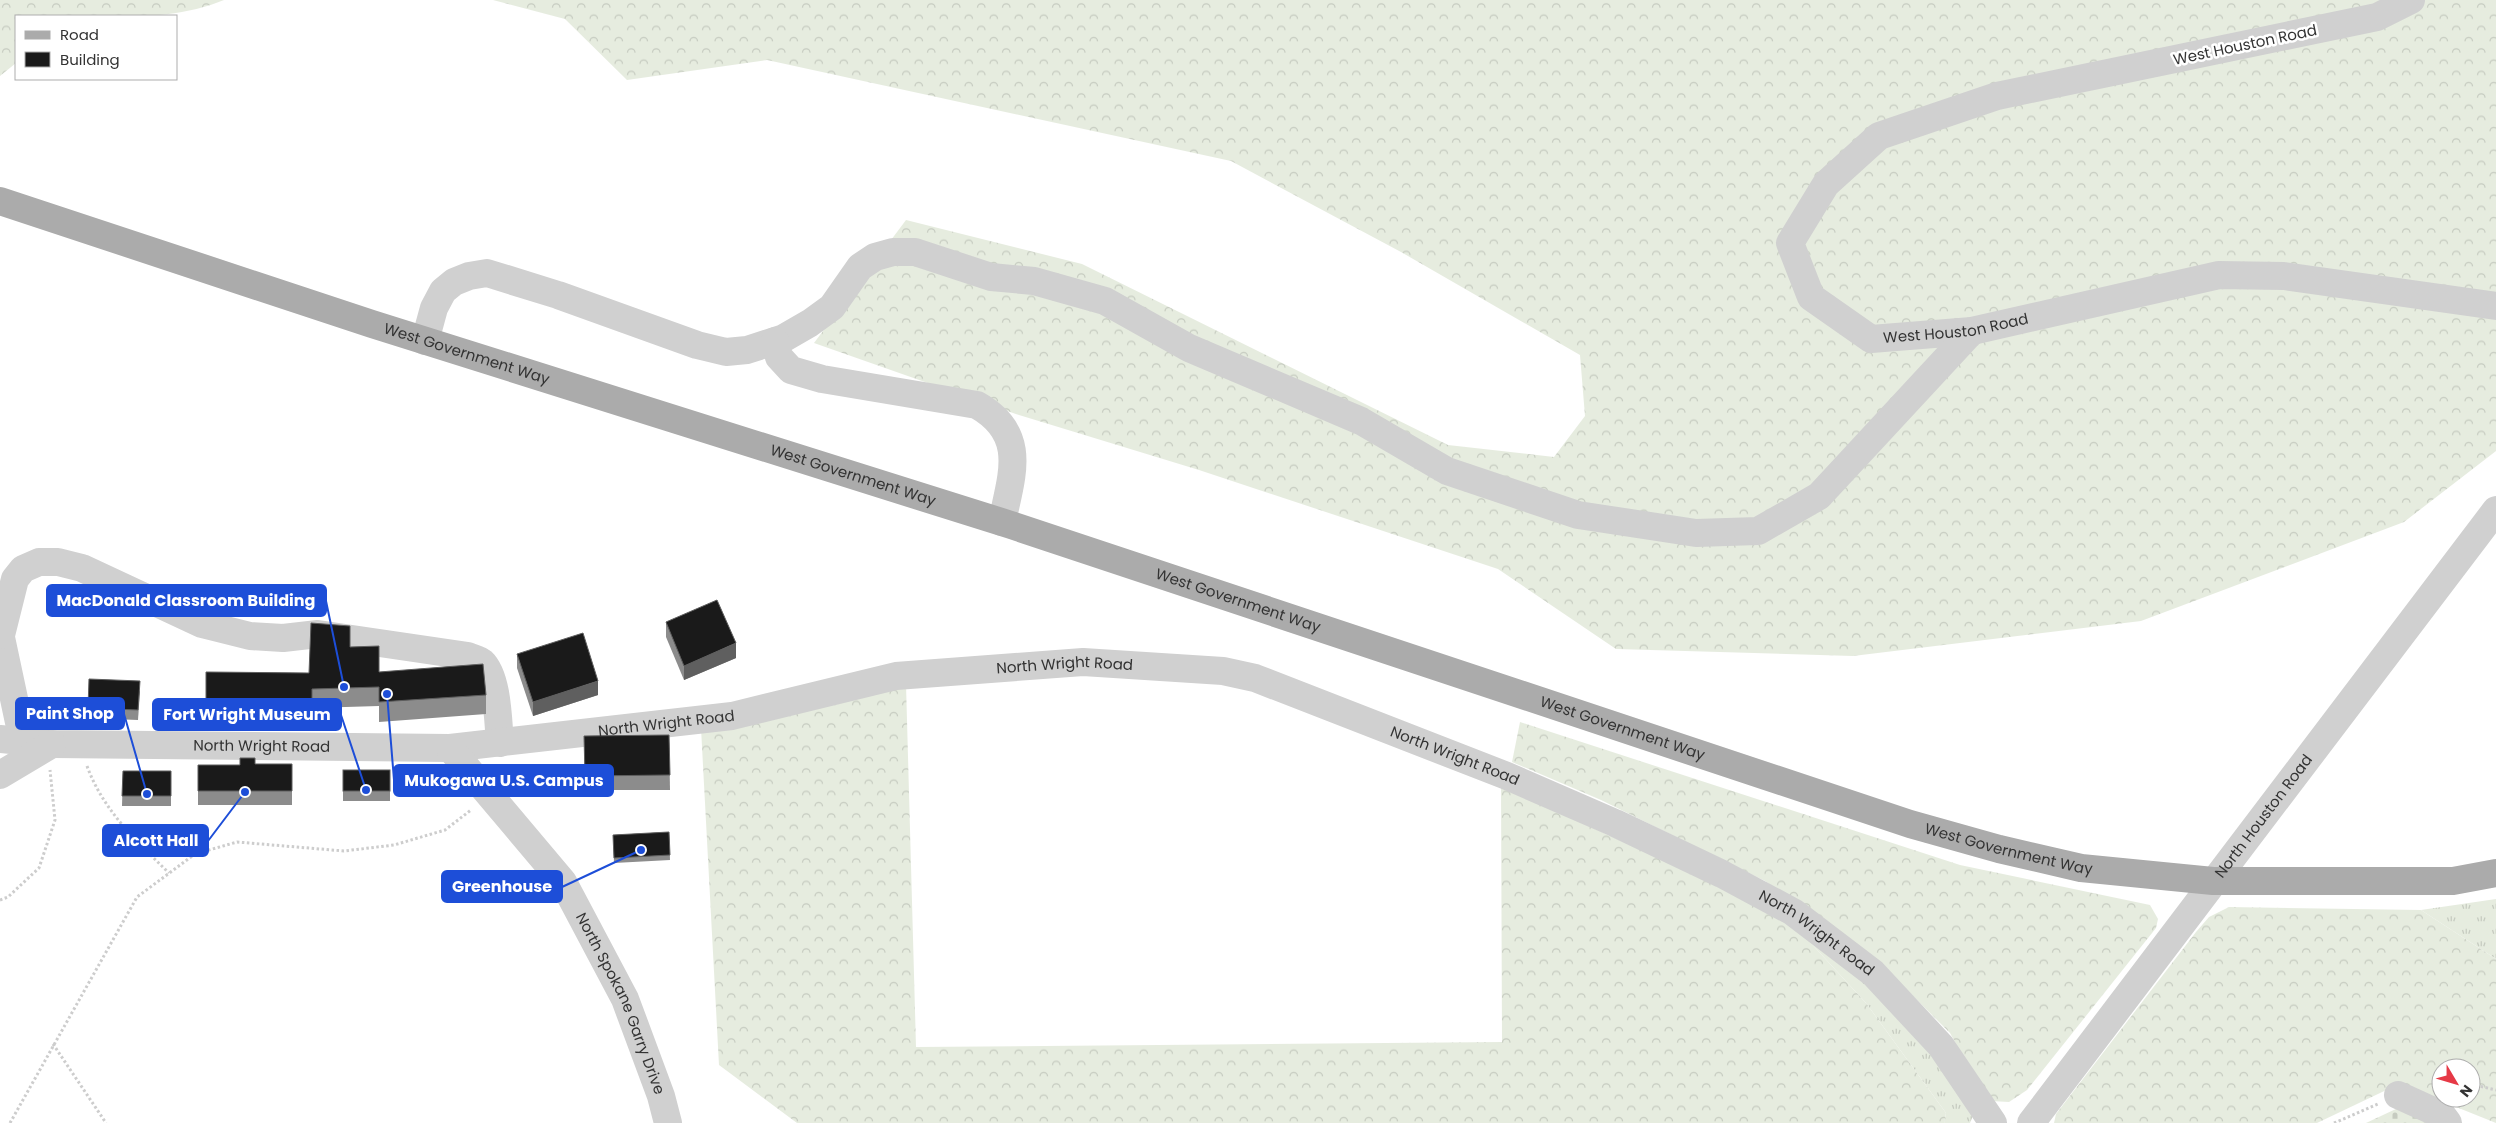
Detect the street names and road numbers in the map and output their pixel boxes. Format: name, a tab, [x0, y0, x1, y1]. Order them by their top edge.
street label: West Houston Road	[2171, 19, 2319, 70]
street label: West Houston Road	[1882, 308, 2030, 348]
street label: West Government Way	[381, 317, 553, 389]
street label: West Government Way	[768, 439, 939, 511]
street label: West Government Way	[1153, 563, 1324, 637]
street label: North Wright Road	[995, 651, 1134, 678]
street label: West Government Way	[1537, 691, 1708, 765]
street label: North Wright Road	[597, 705, 736, 741]
street label: North Wright Road	[1387, 721, 1523, 790]
street label: North Wright Road	[193, 734, 330, 757]
street label: North Houston Road	[2210, 750, 2317, 882]
street label: West Government Way	[1922, 818, 2094, 879]
street label: North Wright Road	[1755, 885, 1879, 980]
street label: North Spokane Garry Drive	[571, 909, 670, 1097]

